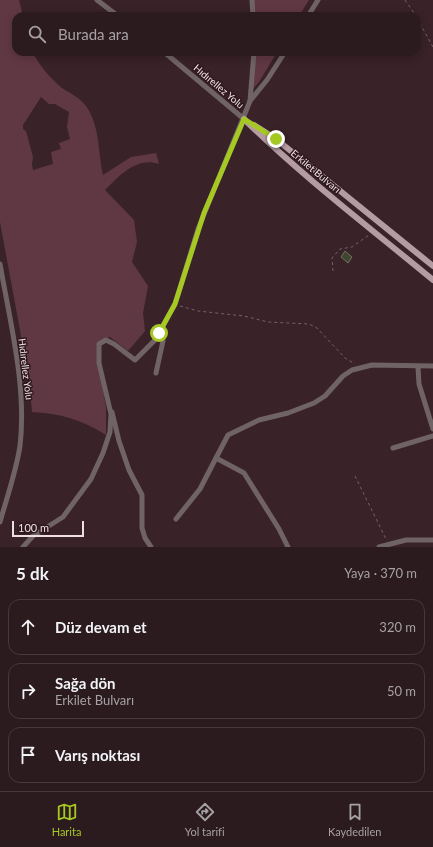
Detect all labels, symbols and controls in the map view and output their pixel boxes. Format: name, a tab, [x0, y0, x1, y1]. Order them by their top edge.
search box	[12, 12, 421, 56]
icon: search	[26, 23, 48, 45]
text: Burada ara	[58, 25, 129, 43]
street label: Hıdırellez Yolu	[191, 61, 247, 111]
route end	[267, 130, 285, 148]
street label: Erkilet Bulvarı	[289, 147, 343, 195]
route start	[150, 324, 168, 342]
street label: Hıdırellez Yolu	[16, 337, 36, 401]
scale bar	[12, 519, 84, 538]
text: 100 m	[18, 521, 49, 534]
text: 5 dk	[16, 563, 49, 584]
text: Yaya · 370 m	[344, 565, 417, 581]
icon: ahead	[17, 616, 39, 638]
text: Düz devam et	[55, 618, 147, 636]
text: 320 m	[379, 619, 416, 635]
text: Sağa dön	[55, 674, 116, 692]
icon: right	[17, 680, 39, 702]
text: 50 m	[387, 683, 416, 699]
text: Erkilet Bulvarı	[55, 692, 134, 708]
icon: arrive	[17, 744, 39, 766]
text: Varış noktası	[55, 746, 140, 764]
tab: Harita	[52, 801, 81, 838]
tab: Yol tarifi	[185, 801, 225, 838]
tab: Kaydedilen	[328, 801, 381, 838]

